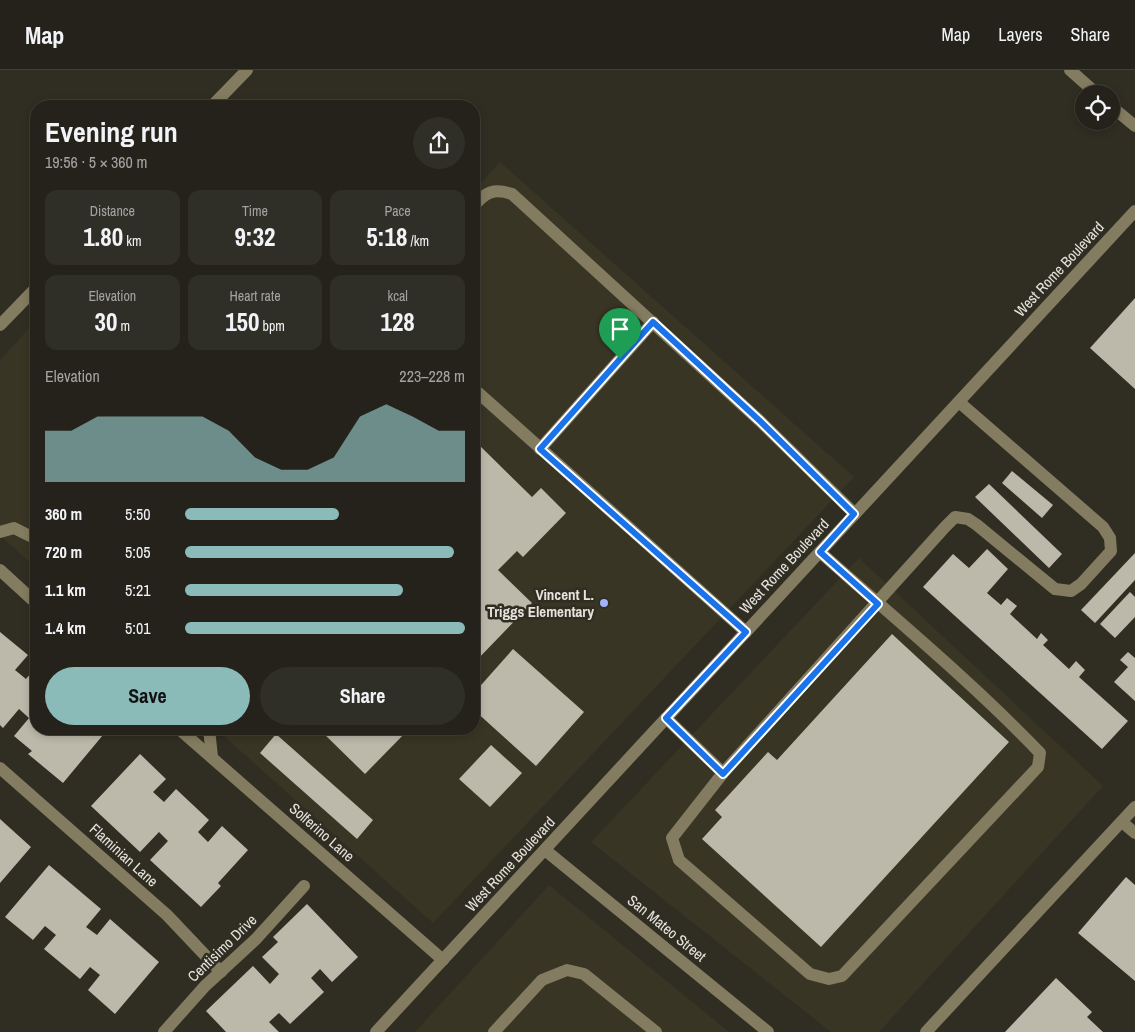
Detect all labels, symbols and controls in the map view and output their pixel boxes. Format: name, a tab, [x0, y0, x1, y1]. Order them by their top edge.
text: Map	[25, 19, 64, 51]
text: Map	[942, 22, 970, 47]
text: Layers	[998, 22, 1043, 47]
text: Share	[1071, 22, 1110, 47]
map controls	[1075, 85, 1120, 130]
button: locate	[1075, 85, 1120, 130]
text: Evening run	[45, 113, 178, 151]
button: share	[413, 117, 465, 169]
text: 19:56 · 5 × 360 m	[45, 151, 148, 173]
text: Distance	[90, 202, 135, 220]
text: Time	[242, 202, 268, 220]
text: Pace	[385, 202, 411, 220]
street label: West Rome Boulevard	[1009, 217, 1109, 321]
text: 1.80	[83, 220, 123, 254]
text: 9:32	[234, 220, 276, 254]
text: 5:18	[366, 220, 407, 254]
text: km	[123, 232, 142, 250]
text: /km	[407, 232, 429, 250]
text: Elevation	[88, 287, 136, 305]
text: Heart rate	[229, 287, 281, 305]
text: kcal	[387, 287, 408, 305]
text: 30	[95, 305, 117, 339]
text: 150	[225, 305, 259, 339]
text: 128	[381, 305, 415, 339]
pin	[599, 308, 641, 359]
icon: arrive	[606, 315, 634, 343]
text: m	[117, 317, 130, 335]
text: bpm	[259, 317, 285, 335]
text: Elevation	[45, 365, 100, 387]
text: 223–228 m	[399, 365, 465, 387]
text: 360 m	[45, 503, 82, 525]
text: 5:50	[125, 503, 151, 525]
street label: West Rome Boulevard	[734, 514, 834, 618]
text: 720 m	[45, 541, 82, 563]
text: 5:05	[125, 541, 151, 563]
text: 1.1 km	[45, 579, 86, 601]
text: 5:21	[125, 579, 151, 601]
place label: Vincent L. Triggs Elementary	[487, 584, 594, 622]
marker: Vincent L. Triggs Elementary	[598, 597, 610, 609]
text: 1.4 km	[45, 617, 86, 639]
text: 5:01	[125, 617, 151, 639]
button: Save	[45, 667, 250, 725]
button: Share	[260, 667, 465, 725]
street label: Solferino Lane	[285, 798, 359, 866]
street label: West Rome Boulevard	[460, 812, 560, 916]
street label: Flaminian Lane	[85, 819, 163, 892]
street label: San Mateo Street	[623, 890, 711, 967]
street label: Centisimo Drive	[183, 909, 261, 986]

